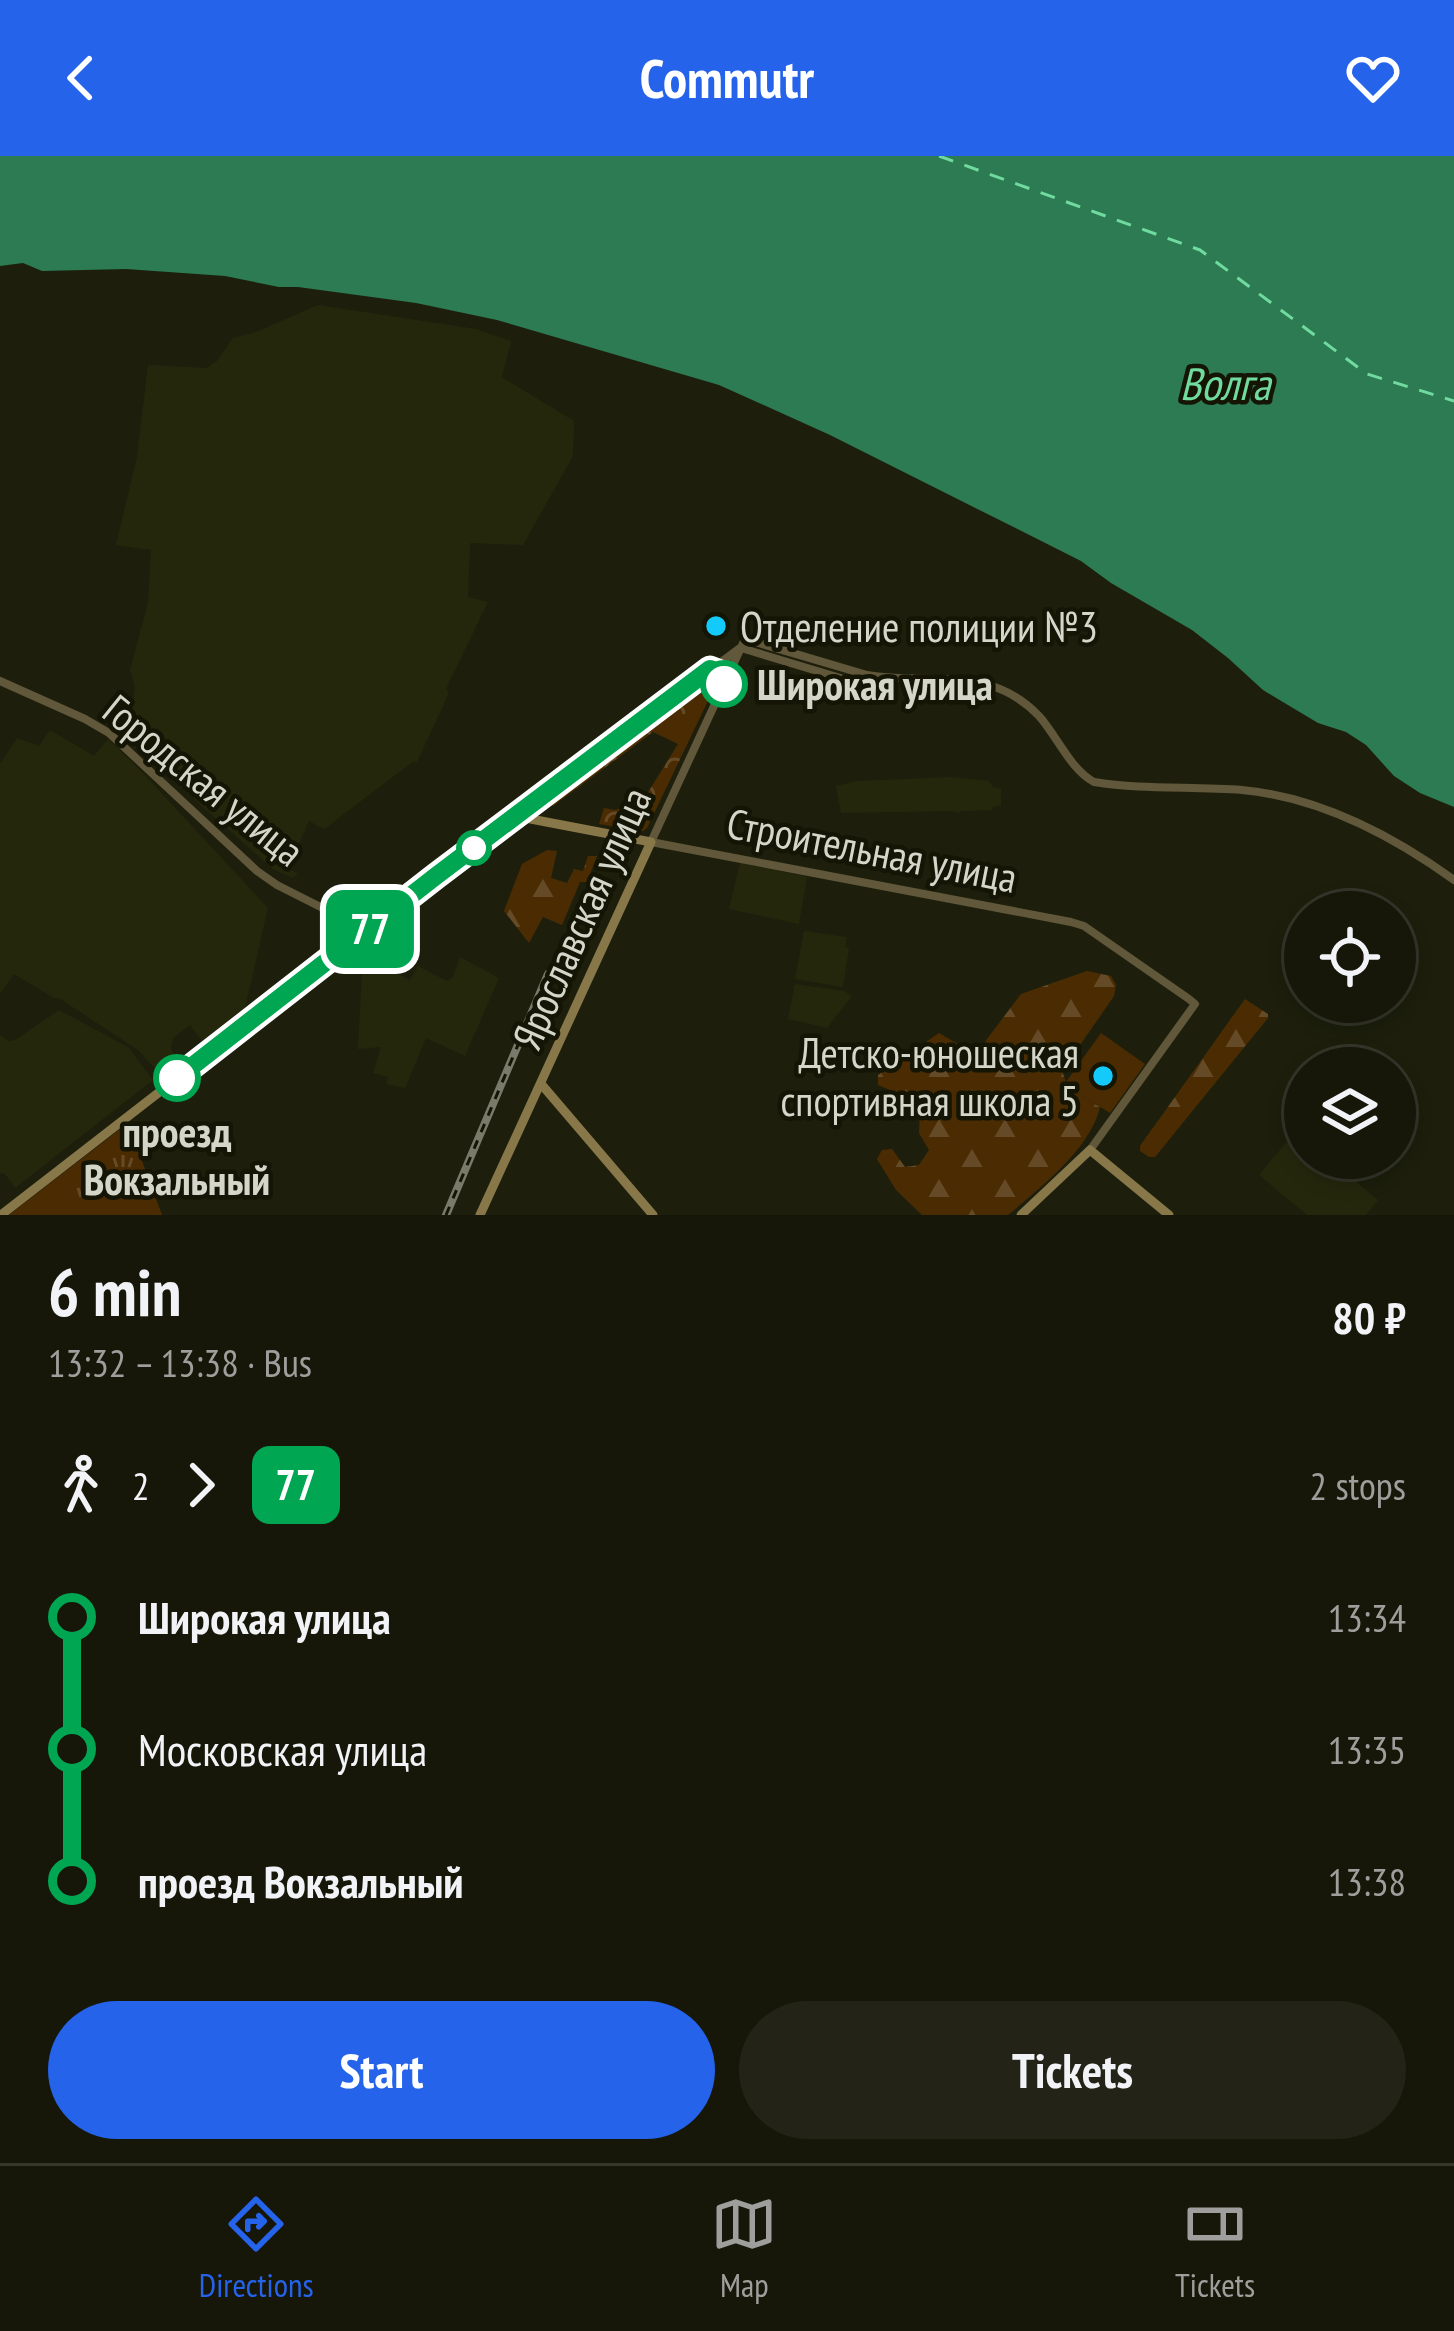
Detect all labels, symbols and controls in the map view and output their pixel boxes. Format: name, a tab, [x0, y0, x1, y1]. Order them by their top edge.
text: Commutr	[640, 43, 814, 113]
icon: back	[48, 45, 114, 111]
icon: heart	[1340, 45, 1406, 111]
water label: Волга	[1180, 354, 1272, 412]
place label: Отделение полиции №3	[740, 599, 1098, 654]
marker: Отделение полиции №3	[703, 613, 729, 639]
place label: Широкая улица	[757, 657, 993, 712]
marker: Широкая улица	[702, 662, 746, 706]
street label: Городская улица	[92, 682, 316, 878]
street label: Ярославская улица	[499, 779, 663, 1057]
street label: Строительная улица	[722, 795, 1022, 905]
unlabelled marker	[458, 832, 490, 864]
line badge: 77	[316, 890, 424, 968]
map controls	[1284, 891, 1416, 1179]
button: locate	[1284, 891, 1416, 1023]
text: 77	[350, 901, 390, 956]
place label: Детско-юношеская спортивная школа 5	[780, 1025, 1079, 1128]
button: layers	[1284, 1047, 1416, 1179]
marker: проезд Вокзальный	[155, 1056, 199, 1100]
marker: Детско-юношеская спортивная школа 5	[1090, 1063, 1116, 1089]
place label: проезд Вокзальный	[84, 1104, 270, 1207]
text: 6 min	[48, 1249, 181, 1334]
text: 80 ₽	[1332, 1288, 1406, 1346]
text: 13:32 – 13:38 · Bus	[48, 1337, 312, 1388]
icon: walk	[48, 1452, 114, 1518]
icon: forward	[168, 1452, 234, 1518]
text: 77	[276, 1457, 316, 1512]
text: 2	[132, 1460, 150, 1511]
text: 2 stops	[1310, 1460, 1406, 1511]
text: Широкая улица	[138, 1588, 391, 1646]
text: 13:34	[1328, 1592, 1406, 1643]
text: Московская улица	[138, 1720, 427, 1778]
text: 13:35	[1328, 1724, 1406, 1775]
text: проезд Вокзальный	[138, 1852, 464, 1910]
text: 13:38	[1328, 1856, 1406, 1907]
button: Start	[48, 2001, 715, 2139]
button: Tickets	[739, 2001, 1406, 2139]
tab: Directions	[199, 2191, 314, 2306]
tab: Map	[711, 2191, 777, 2306]
tab: Tickets	[1175, 2191, 1255, 2306]

